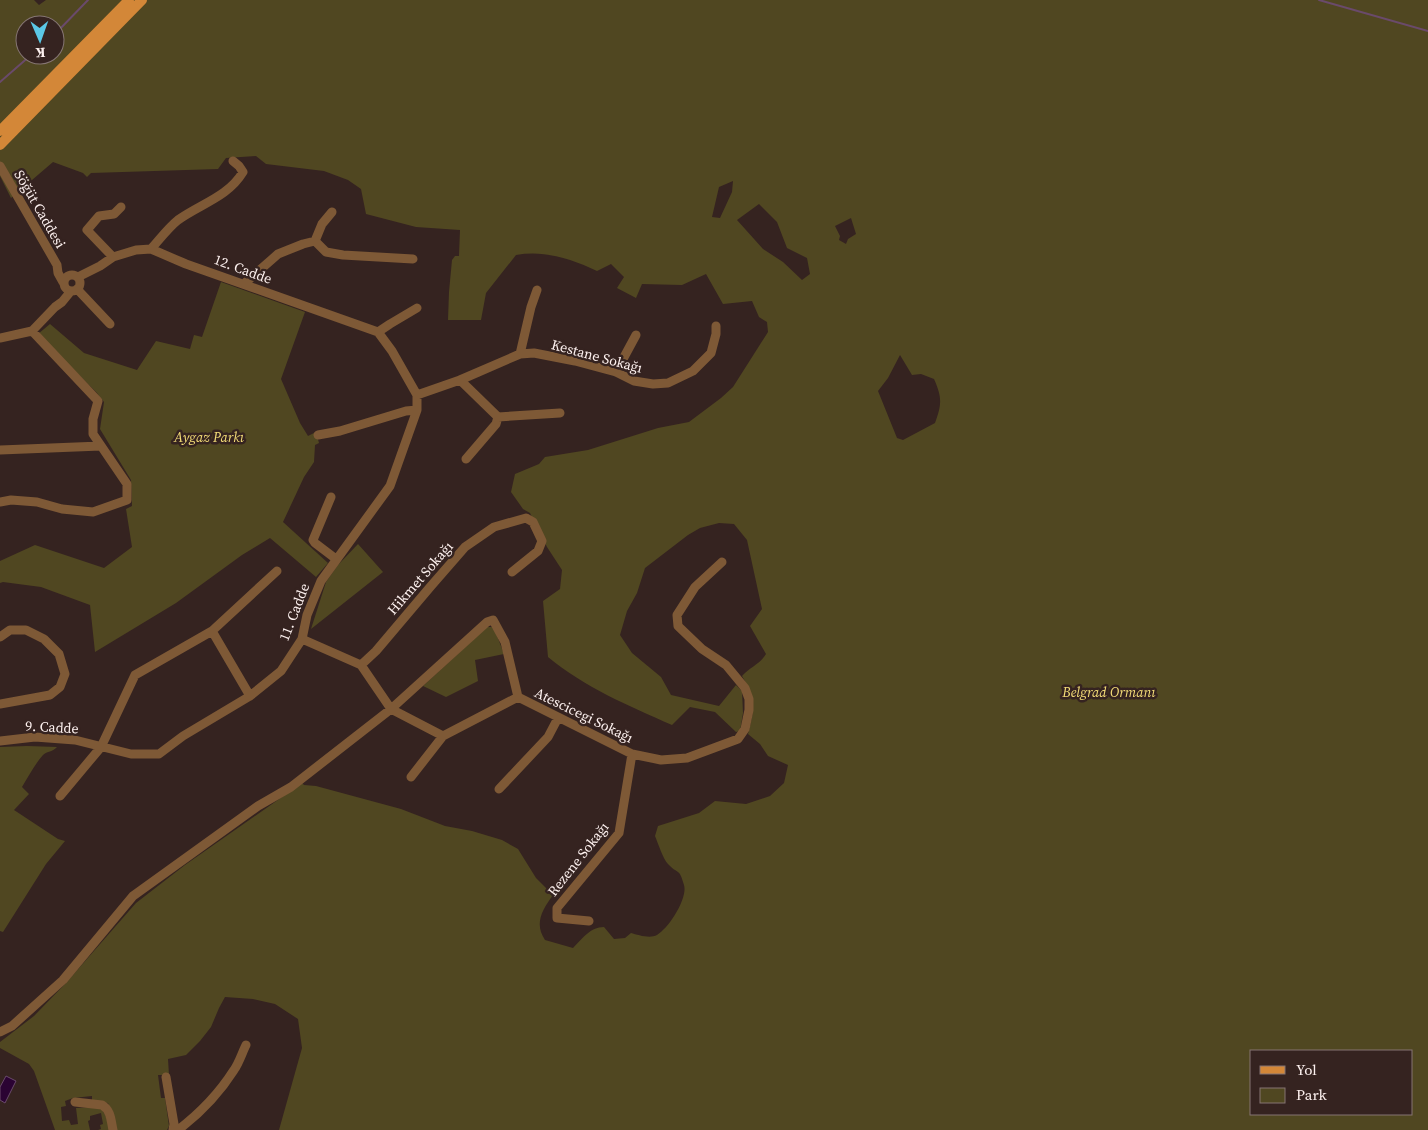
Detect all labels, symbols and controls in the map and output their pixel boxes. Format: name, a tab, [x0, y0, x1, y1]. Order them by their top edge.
north arrow	[15, 15, 65, 65]
text: K	[35, 43, 46, 63]
street label: Söğüt Caddesi	[10, 166, 70, 252]
street label: 12. Cadde	[211, 249, 275, 289]
street label: Kestane Sokağı	[549, 334, 645, 378]
park label: Aygaz Parkı	[173, 427, 245, 447]
street label: Hikmet Sokağı	[383, 537, 457, 619]
street label: 11. Cadde	[274, 580, 314, 644]
park label: Belgrad Ormanı	[1061, 682, 1156, 702]
street label: Atescicegi Sokağı	[531, 683, 637, 747]
street label: 9. Cadde	[25, 716, 79, 738]
street label: Rezene Sokağı	[543, 818, 613, 900]
legend	[1250, 1050, 1413, 1115]
text: Yol	[1296, 1059, 1317, 1080]
text: Park	[1296, 1084, 1328, 1105]

